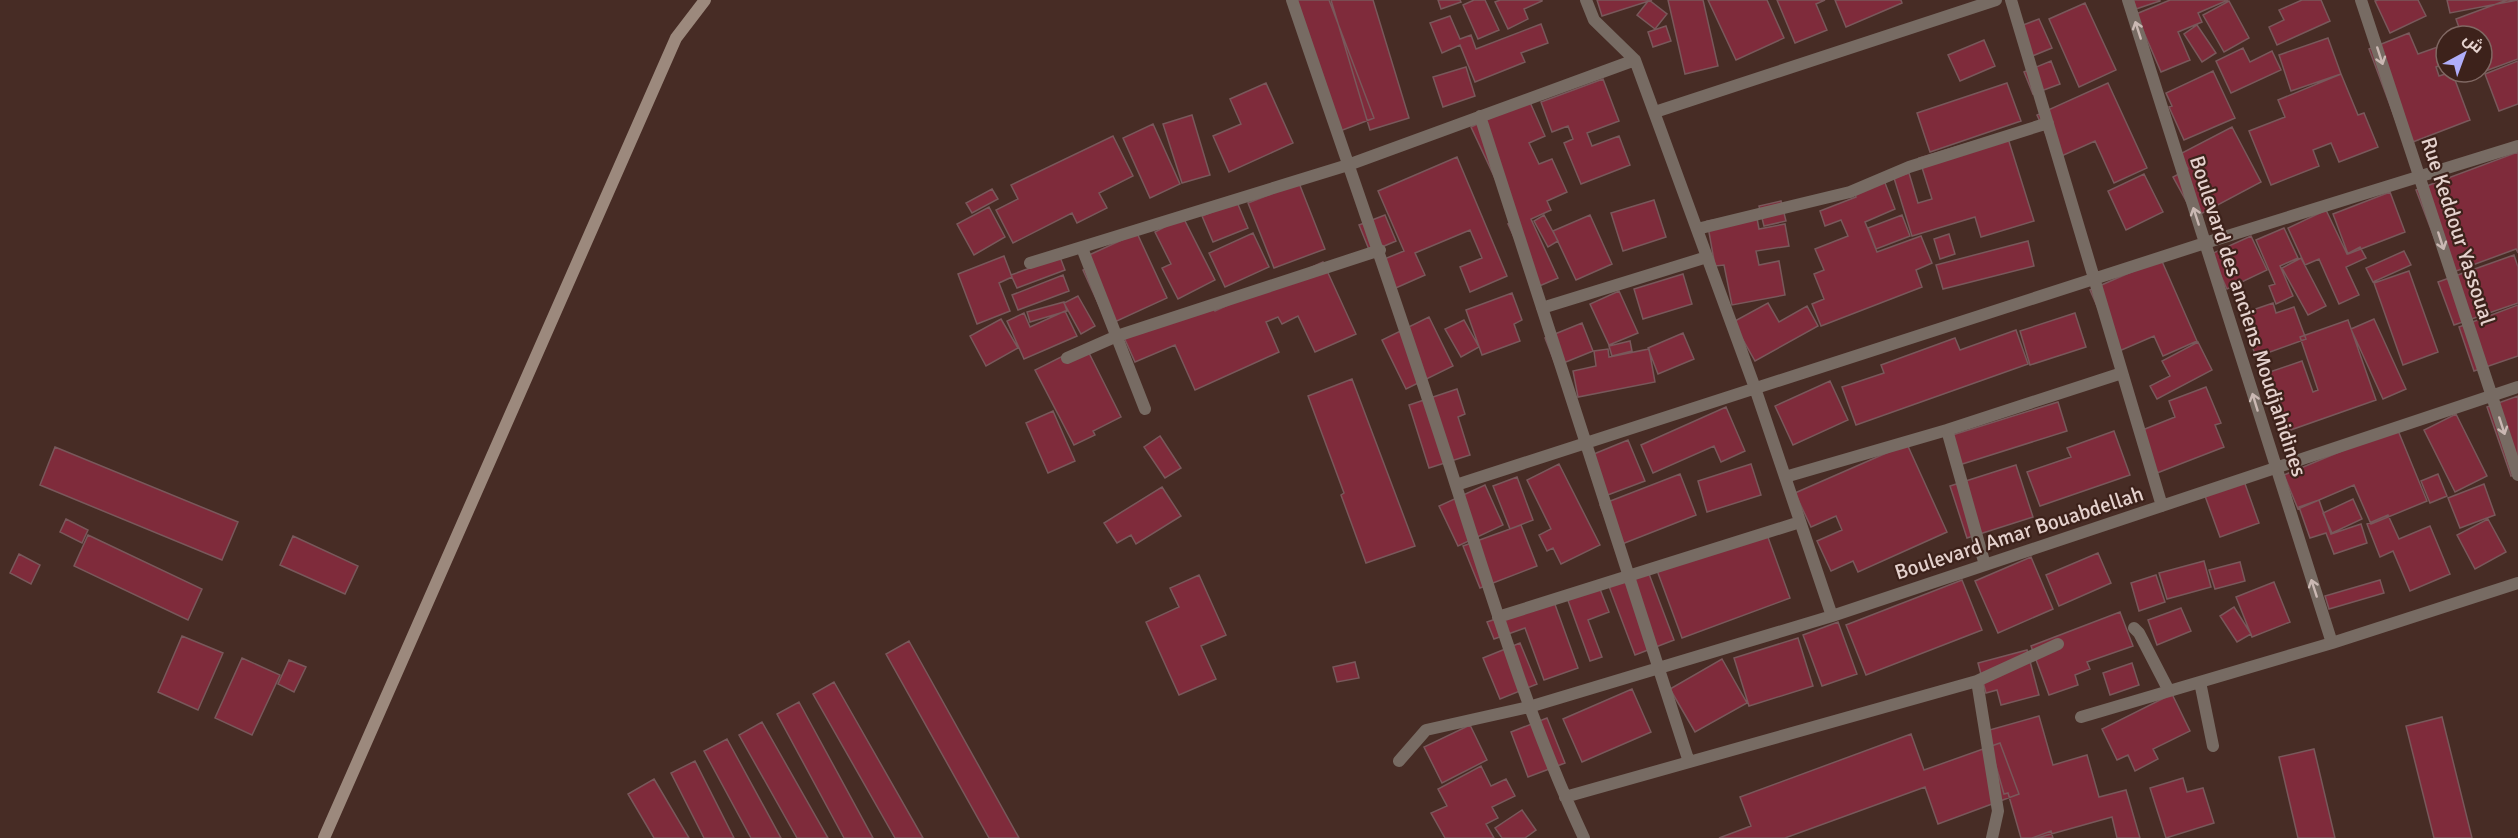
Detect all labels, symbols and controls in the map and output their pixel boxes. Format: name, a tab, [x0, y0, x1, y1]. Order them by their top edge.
one-way arrow	[2131, 21, 2142, 40]
north arrow	[2434, 24, 2494, 84]
text: ش	[2459, 29, 2487, 58]
one-way arrow	[2375, 46, 2386, 65]
street label: Rue Keddour Yassoual	[2415, 134, 2501, 328]
street label: Boulevard des anciens Moudjahidines	[2184, 152, 2312, 480]
one-way arrow	[2190, 207, 2201, 226]
one-way arrow	[2436, 231, 2447, 250]
one-way arrow	[2249, 393, 2260, 412]
one-way arrow	[2497, 416, 2508, 435]
street label: Boulevard Amar Bouabdellah	[1891, 480, 2147, 586]
one-way arrow	[2308, 579, 2319, 598]

